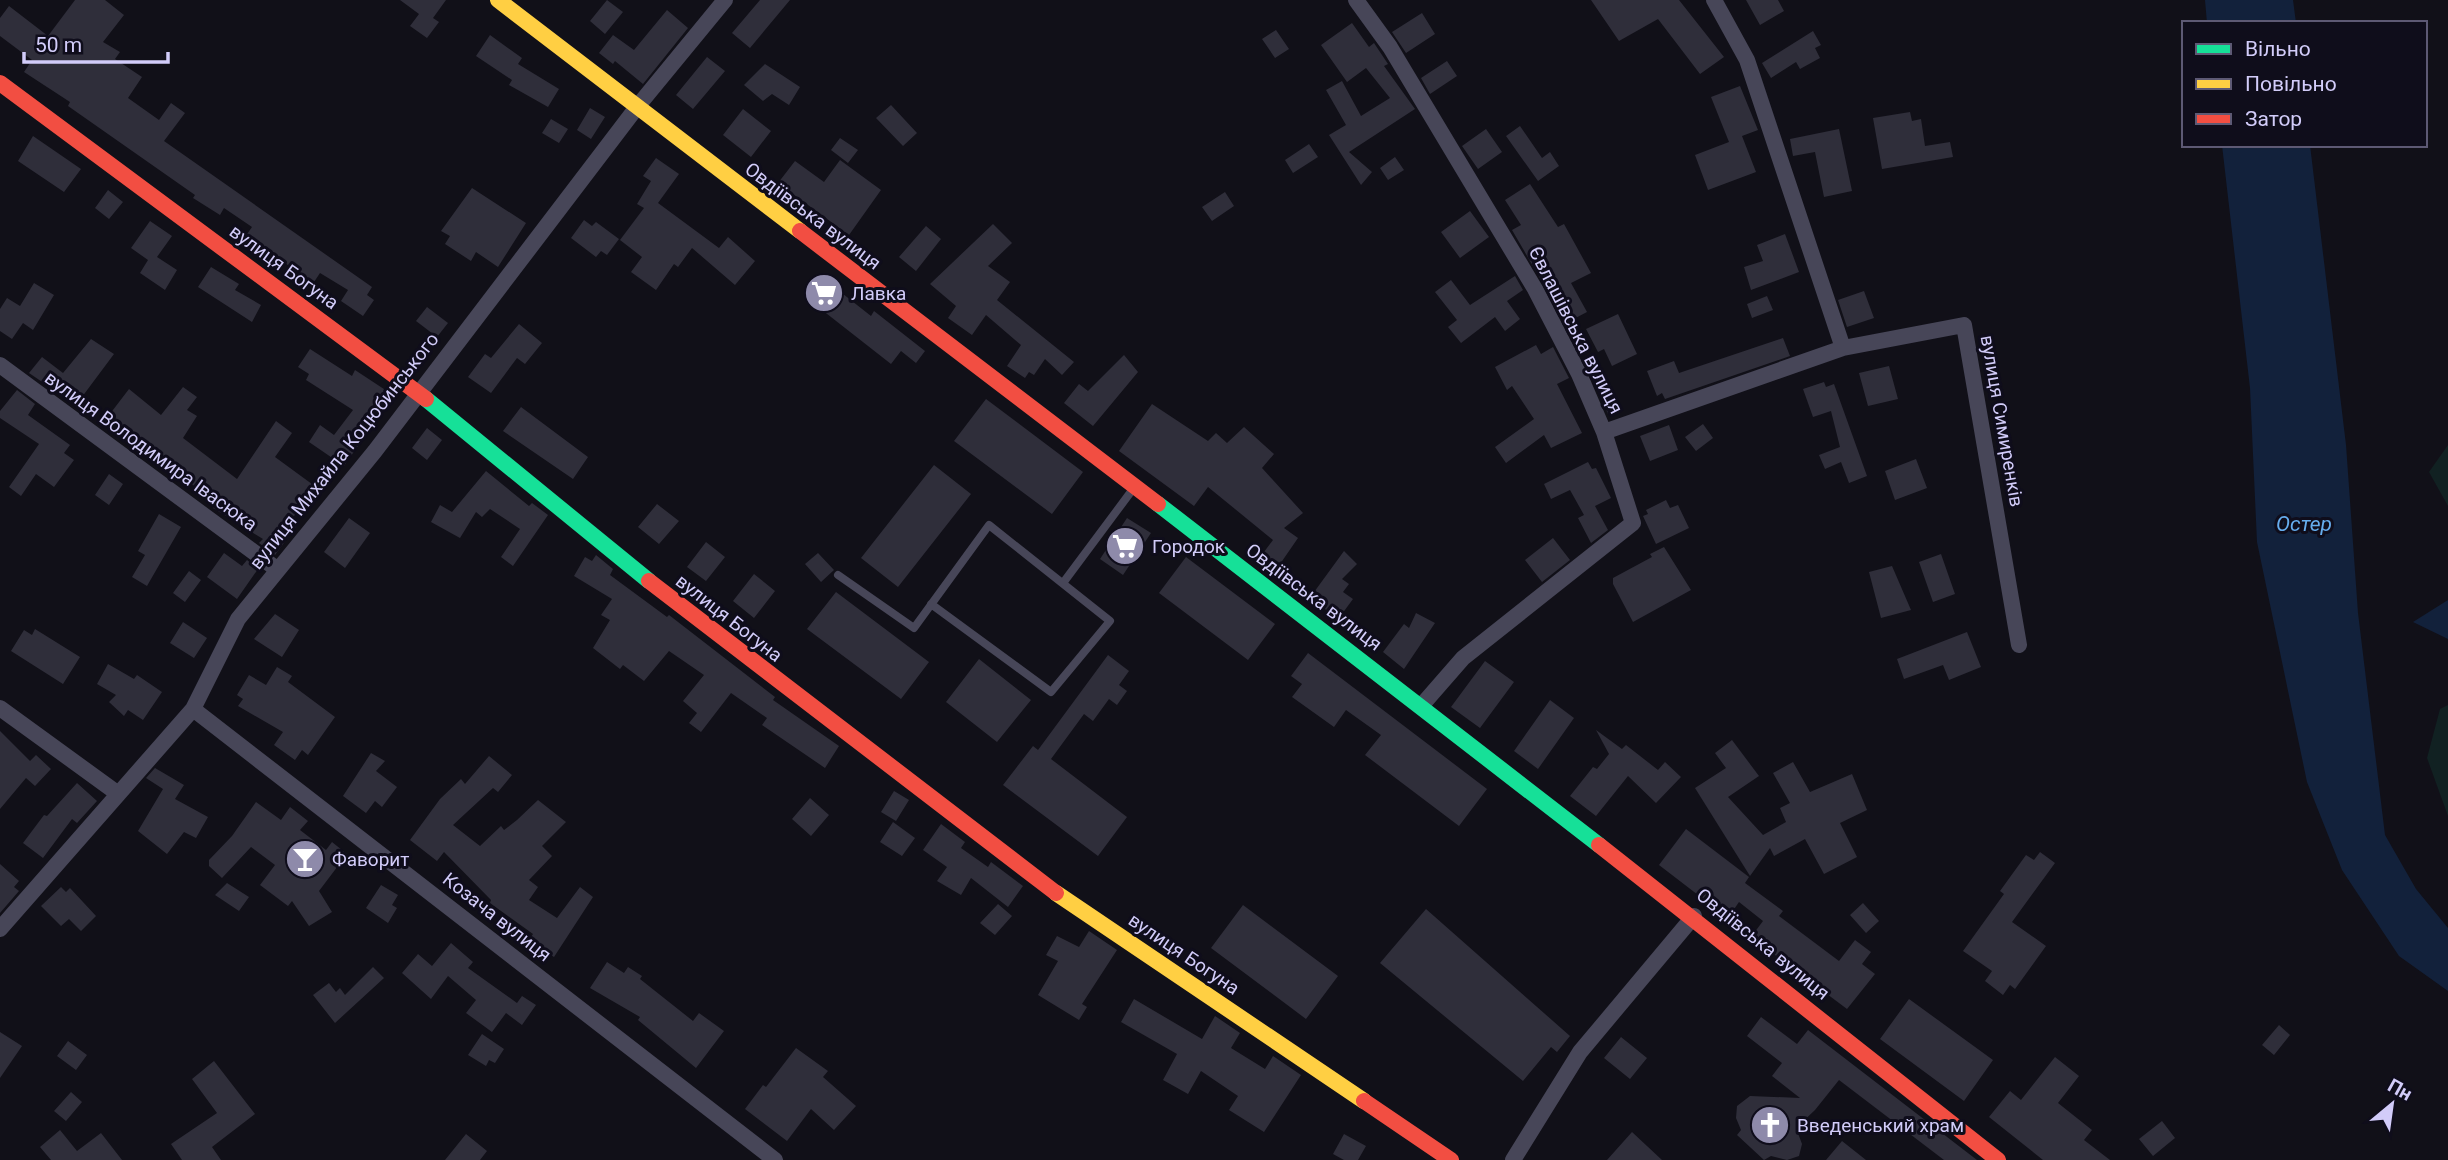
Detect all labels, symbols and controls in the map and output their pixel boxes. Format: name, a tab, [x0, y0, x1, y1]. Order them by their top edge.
scale bar	[24, 21, 168, 65]
legend	[2182, 21, 2427, 147]
text: 50 m	[35, 33, 82, 57]
text: Вільно	[2245, 37, 2311, 61]
text: Повільно	[2245, 72, 2337, 96]
text: Затор	[2245, 107, 2302, 131]
street label: Овдіївська вулиця	[740, 157, 886, 275]
street label: вулиця Богуна	[225, 220, 343, 314]
street label: Євлашівська вулиця	[1524, 243, 1628, 417]
supermarket icon: Лавка	[803, 272, 845, 314]
place label: Лавка	[851, 282, 906, 305]
street label: вулиця Михайла Коцюбинського	[244, 328, 444, 574]
street label: вулиця Симиренків	[1976, 333, 2028, 509]
street label: вулиця Володимира Івасюка	[40, 366, 262, 536]
water label: Остер	[2276, 512, 2332, 536]
supermarket icon: Городок	[1104, 525, 1146, 567]
place label: Городок	[1152, 535, 1226, 558]
street label: Овдіївська вулиця	[1241, 538, 1387, 656]
street label: вулиця Богуна	[671, 569, 787, 667]
bar icon: Фаворит	[284, 838, 326, 880]
place label: Фаворит	[332, 848, 409, 871]
street label: Козача вулиця	[438, 868, 556, 966]
street label: Овдіївська вулиця	[1692, 883, 1834, 1005]
street label: вулиця Богуна	[1124, 908, 1244, 1000]
north arrow	[2357, 1069, 2427, 1139]
text: Пн	[2384, 1074, 2416, 1105]
church icon: Введенський храм	[1749, 1104, 1791, 1146]
place label: Введенський храм	[1797, 1114, 1964, 1137]

